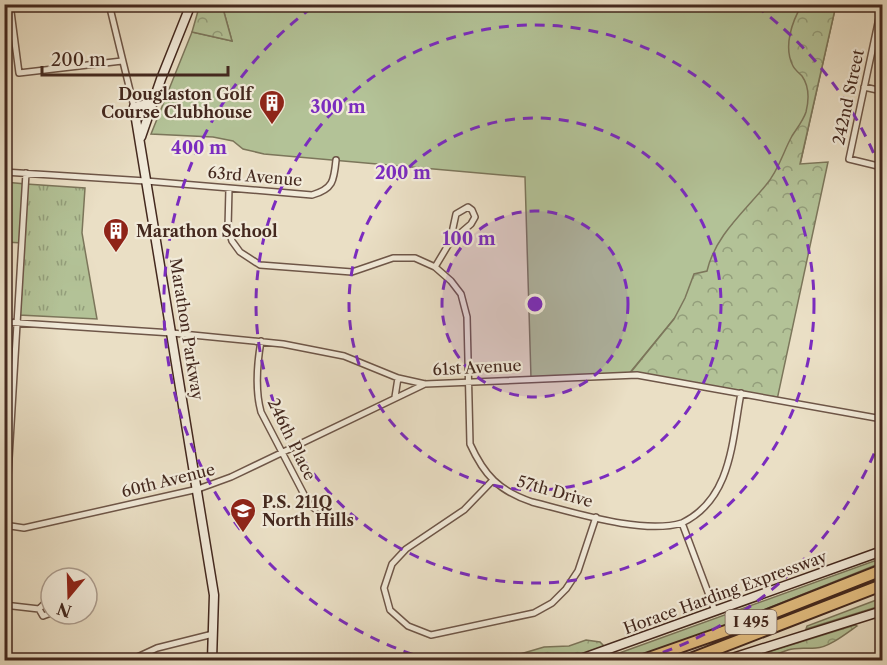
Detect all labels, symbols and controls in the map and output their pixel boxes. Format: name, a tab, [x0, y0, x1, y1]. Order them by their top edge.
scale bar	[42, 39, 228, 77]
street label: 242nd Street	[828, 47, 868, 147]
text: 200 m	[51, 49, 106, 71]
place label: Douglaston Golf Course Clubhouse	[101, 84, 254, 122]
building icon: Douglaston Golf Course Clubhouse	[257, 88, 287, 126]
text: 300 m	[310, 96, 366, 118]
text: 400 m	[171, 137, 227, 159]
street label: 63rd Avenue	[207, 162, 303, 190]
text: 200 m	[375, 162, 431, 184]
building icon: Marathon School	[101, 216, 131, 254]
place label: Marathon School	[136, 221, 278, 241]
text: 100 m	[442, 228, 496, 250]
street label: Marathon Parkway	[166, 257, 208, 402]
centre of rings	[525, 294, 545, 314]
street label: 61st Avenue	[432, 355, 522, 379]
street label: 246th Place	[264, 395, 320, 483]
street label: 60th Avenue	[119, 459, 217, 501]
street label: 57th Drive	[515, 471, 595, 511]
place label: P.S. 211Q North Hills	[262, 492, 354, 530]
school or university icon: P.S. 211Q North Hills	[228, 496, 258, 534]
street label: Horace Harding Expressway	[621, 545, 830, 638]
north arrow	[39, 566, 99, 626]
text: N	[54, 598, 74, 622]
road number: I 495	[726, 610, 777, 634]

